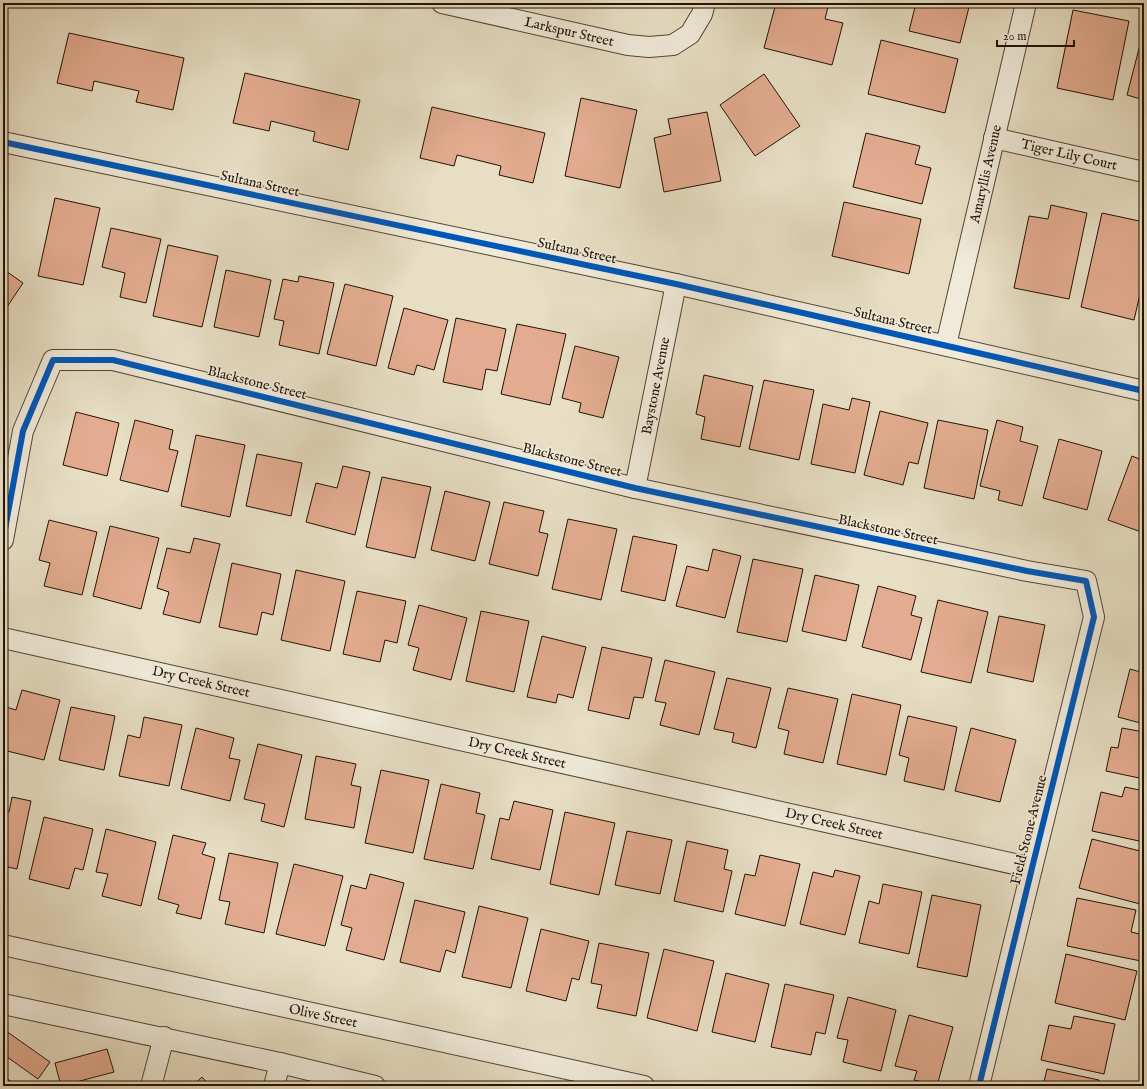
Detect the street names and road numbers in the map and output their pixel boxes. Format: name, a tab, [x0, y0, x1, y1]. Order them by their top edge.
street label: Larkspur Street	[523, 13, 616, 51]
street label: Amaryllis Avenue	[966, 123, 1006, 226]
street label: Tiger Lily Court	[1019, 135, 1119, 175]
street label: Sultana Street	[219, 167, 301, 201]
street label: Sultana Street	[536, 234, 618, 268]
street label: Sultana Street	[852, 303, 934, 339]
street label: Baystone Avenue	[638, 335, 674, 436]
street label: Blackstone Street	[206, 362, 309, 404]
street label: Blackstone Street	[521, 439, 624, 481]
street label: Blackstone Street	[836, 511, 940, 549]
street label: Dry Creek Street	[150, 662, 252, 702]
street label: Dry Creek Street	[466, 733, 568, 773]
street label: Field Stone Avenue	[1007, 773, 1051, 887]
street label: Dry Creek Street	[783, 804, 885, 844]
street label: Olive Street	[287, 1000, 359, 1032]

